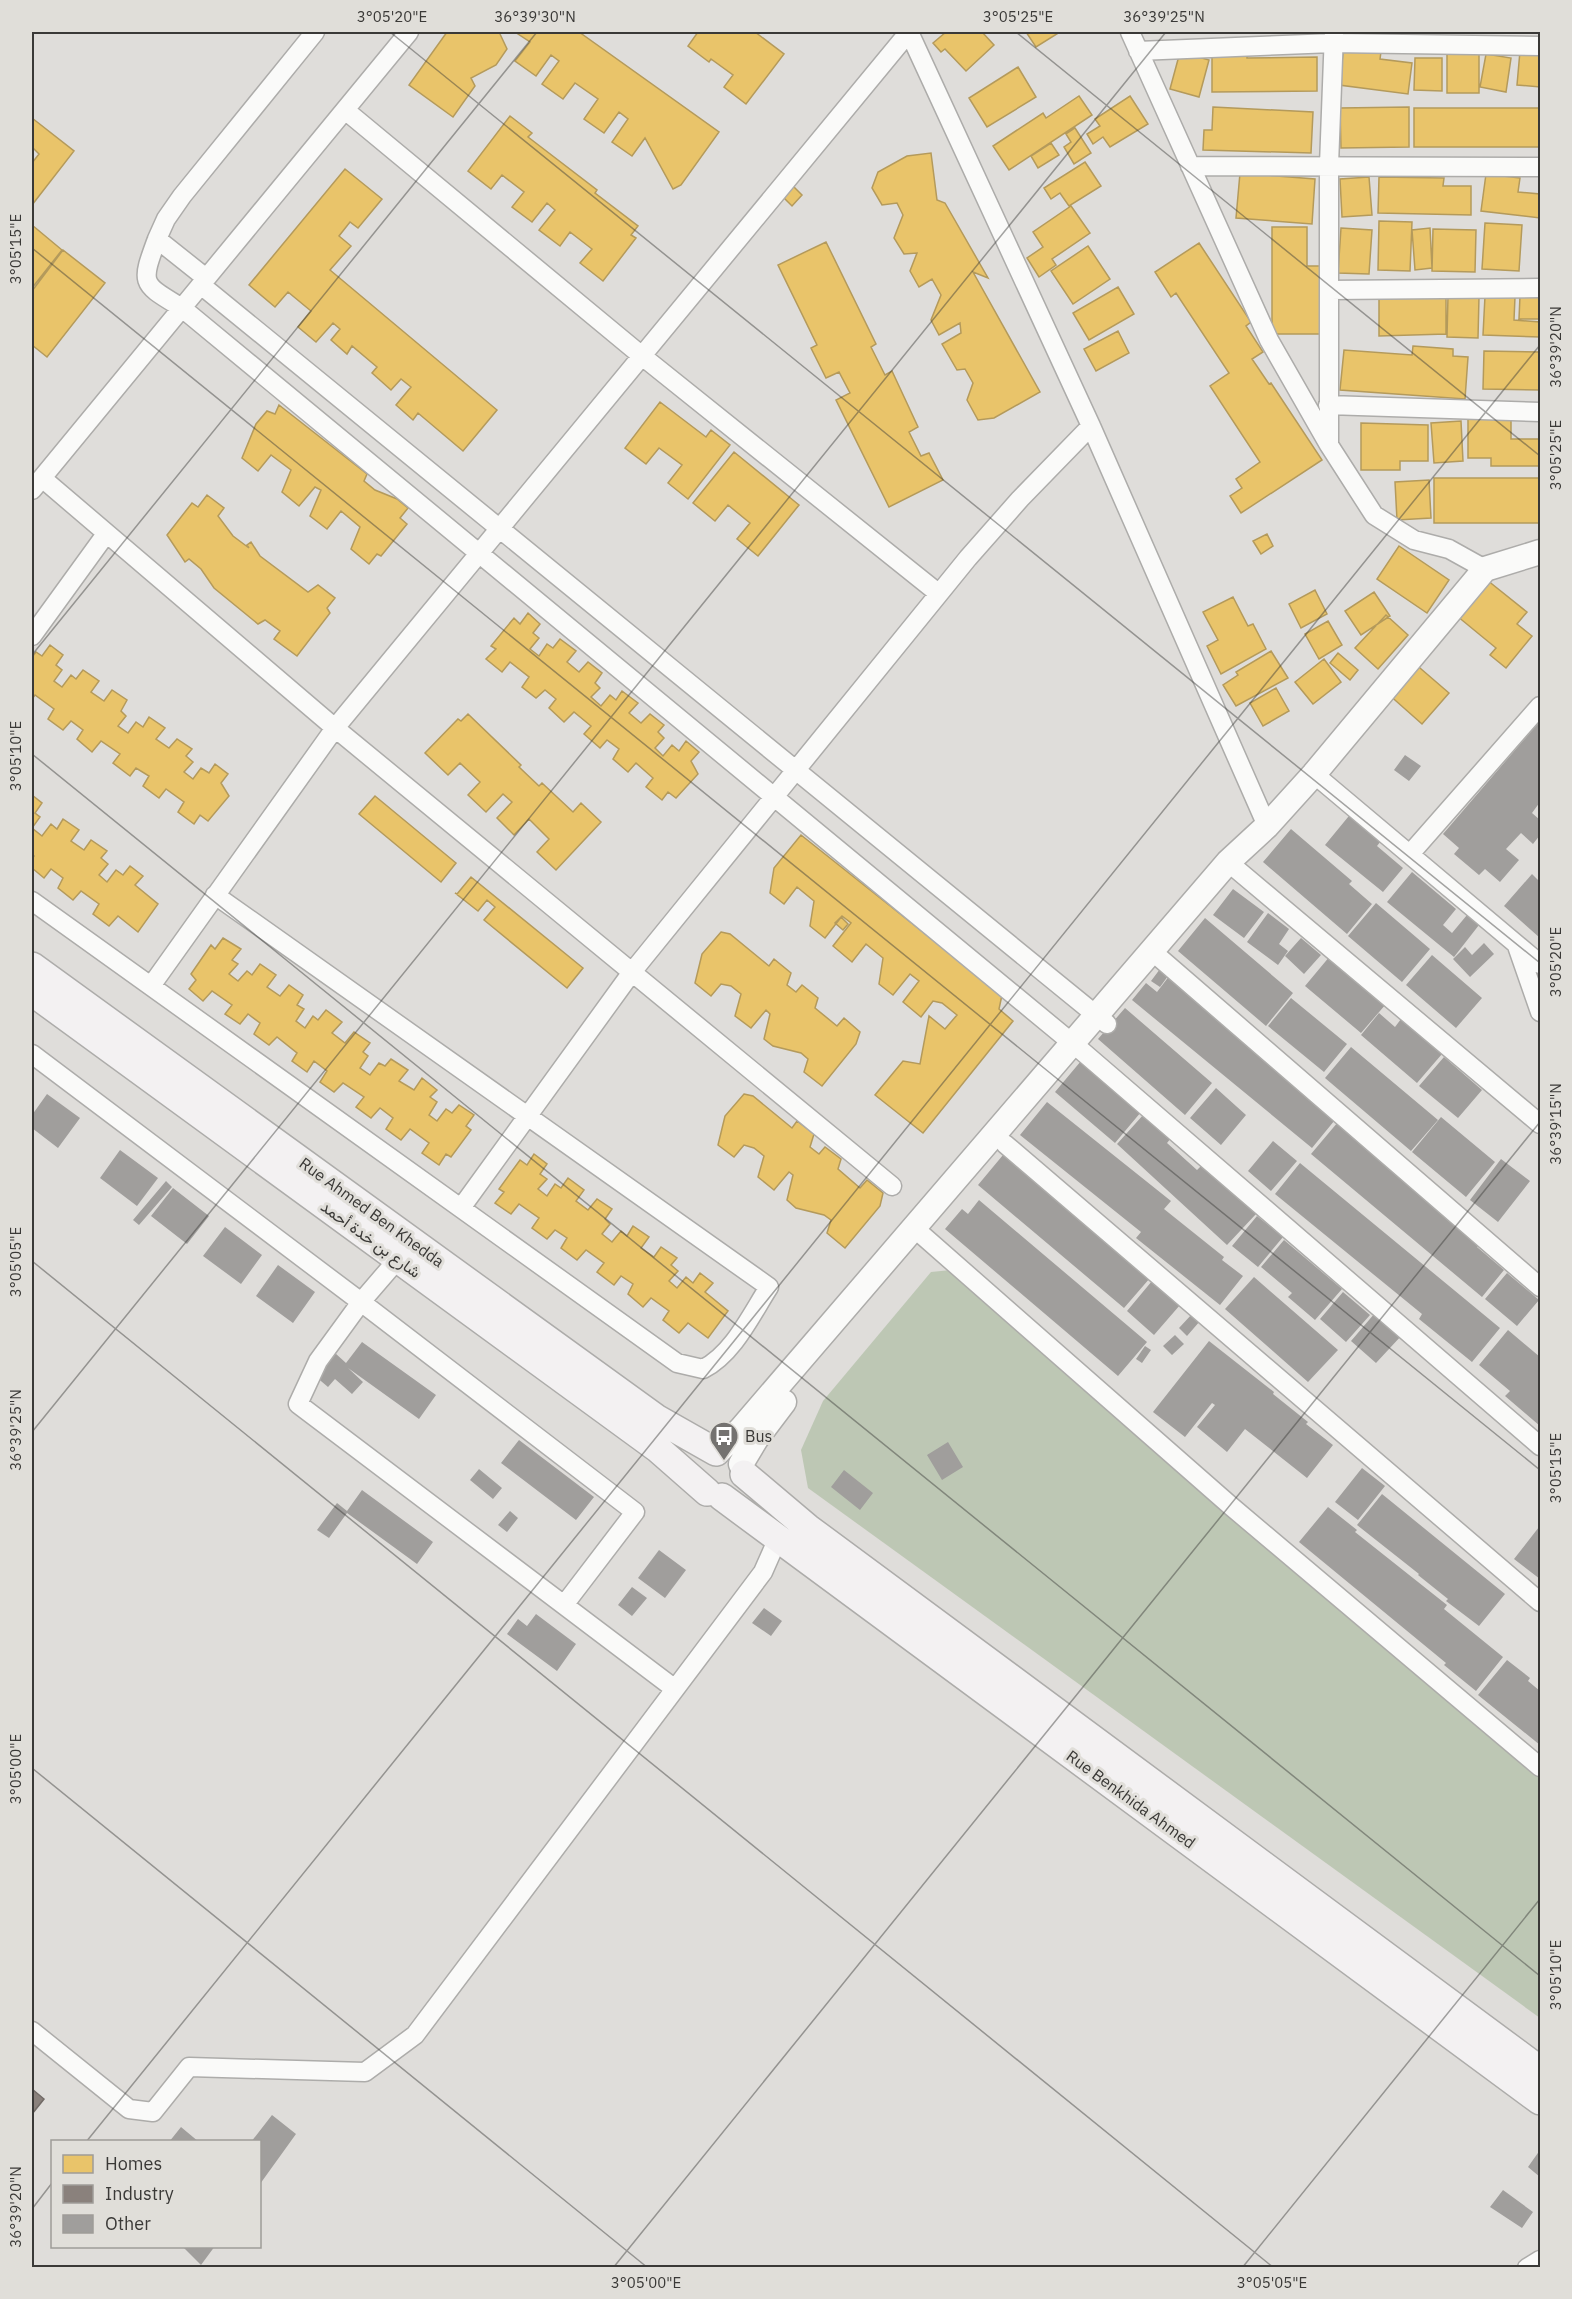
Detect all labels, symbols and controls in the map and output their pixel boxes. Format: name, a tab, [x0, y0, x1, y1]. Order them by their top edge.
text: 3°05'20"E	[357, 7, 427, 26]
text: 36°39'30"N	[494, 7, 576, 26]
text: 3°05'25"E	[983, 7, 1053, 26]
text: 36°39'25"N	[1123, 7, 1205, 26]
text: 3°05'15"E	[6, 214, 25, 284]
text: 36°39'20"N	[1546, 306, 1565, 388]
text: 3°05'25"E	[1546, 420, 1565, 490]
text: 3°05'10"E	[6, 721, 25, 791]
text: 3°05'20"E	[1546, 927, 1565, 997]
text: 36°39'15"N	[1546, 1083, 1565, 1165]
street label: Rue Ahmed Ben Khedda	[296, 1153, 449, 1272]
street label: شارع بن خدة أحمد	[316, 1196, 425, 1284]
text: 3°05'05"E	[6, 1227, 25, 1297]
text: 36°39'25"N	[6, 1389, 25, 1471]
bus stop icon: Bus	[708, 1420, 740, 1462]
place label: Bus	[745, 1426, 772, 1446]
text: 3°05'15"E	[1546, 1433, 1565, 1503]
text: 3°05'00"E	[6, 1734, 25, 1804]
street label: Rue Benkhida Ahmed	[1063, 1745, 1199, 1853]
text: 3°05'10"E	[1546, 1940, 1565, 2010]
legend	[51, 2140, 261, 2248]
text: Homes	[105, 2152, 162, 2175]
text: 36°39'20"N	[6, 2166, 25, 2248]
text: Industry	[105, 2182, 174, 2205]
text: Other	[105, 2212, 151, 2235]
text: 3°05'00"E	[611, 2273, 681, 2292]
text: 3°05'05"E	[1237, 2273, 1307, 2292]

